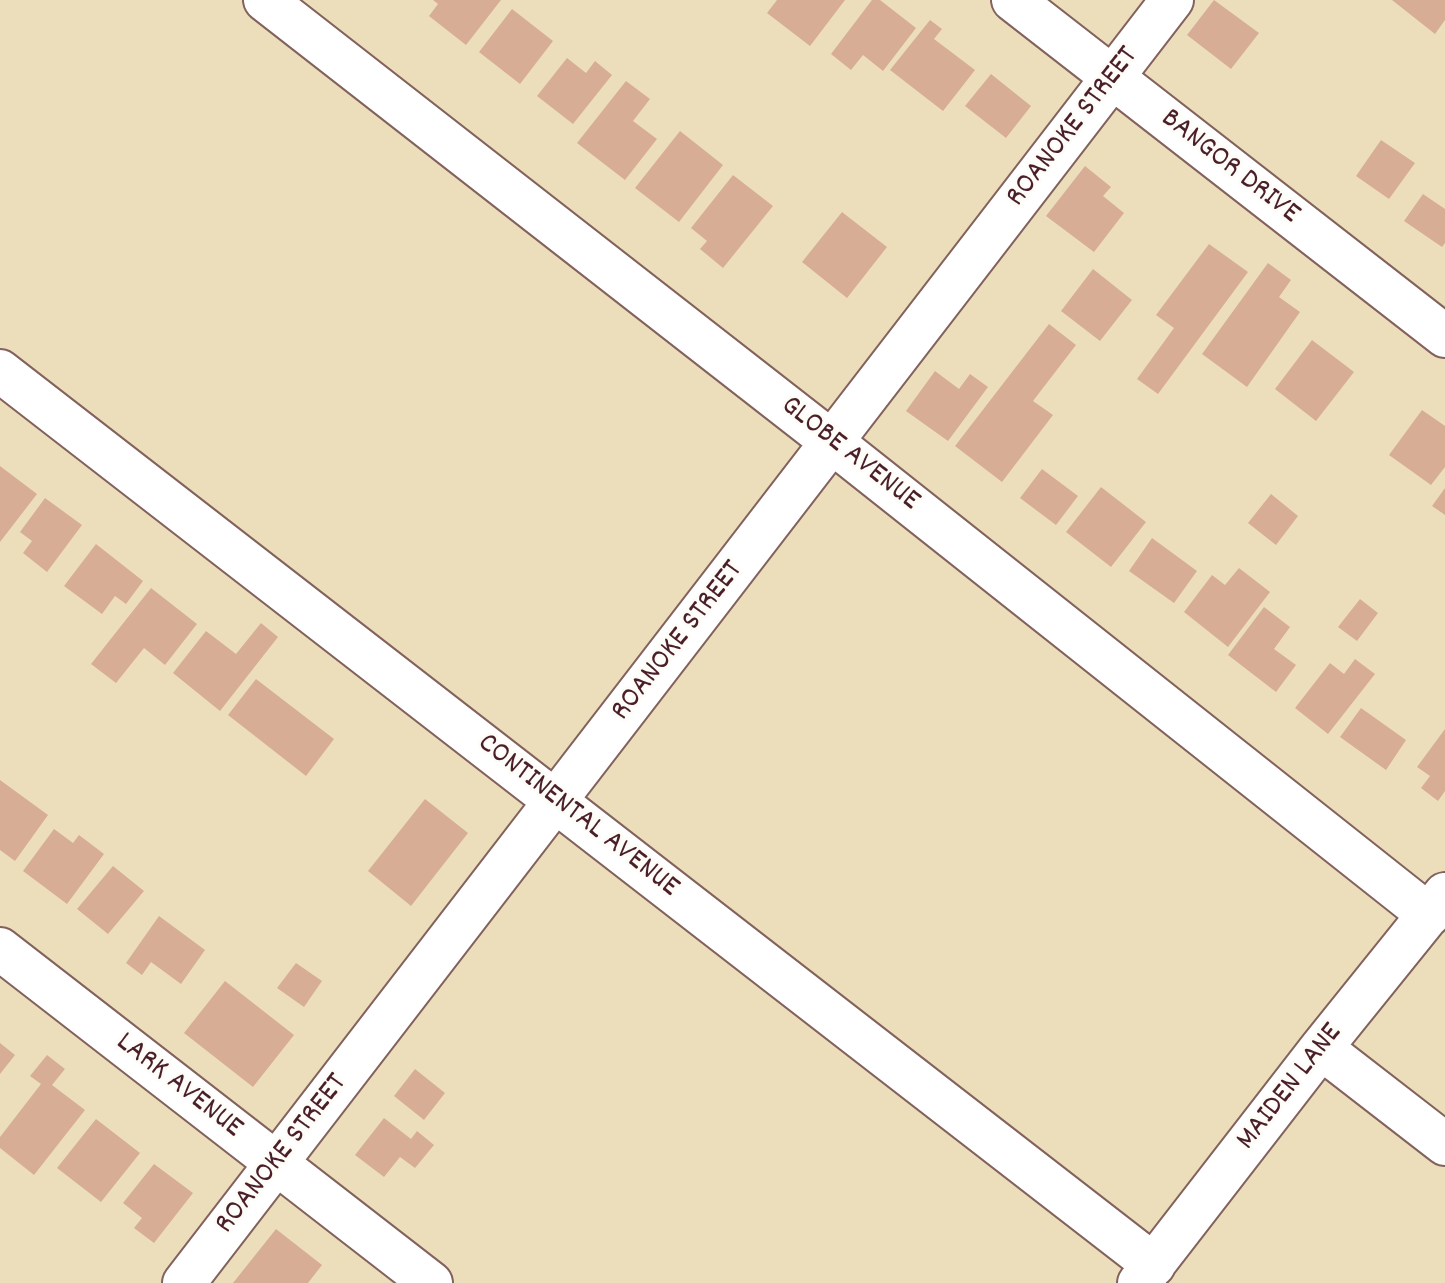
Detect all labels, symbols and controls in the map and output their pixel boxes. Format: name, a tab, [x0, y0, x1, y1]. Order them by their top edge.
street label: ROANOKE STREET	[1000, 41, 1148, 215]
street label: BANGOR DRIVE	[1152, 102, 1306, 234]
street label: GLOBE AVENUE	[772, 390, 926, 520]
street label: ROANOKE STREET	[605, 555, 753, 729]
street label: CONTINENTAL AVENUE	[469, 727, 685, 907]
street label: MAIDEN LANE	[1230, 1017, 1352, 1159]
street label: LARK AVENUE	[107, 1026, 249, 1148]
street label: ROANOKE STREET	[209, 1068, 357, 1242]

